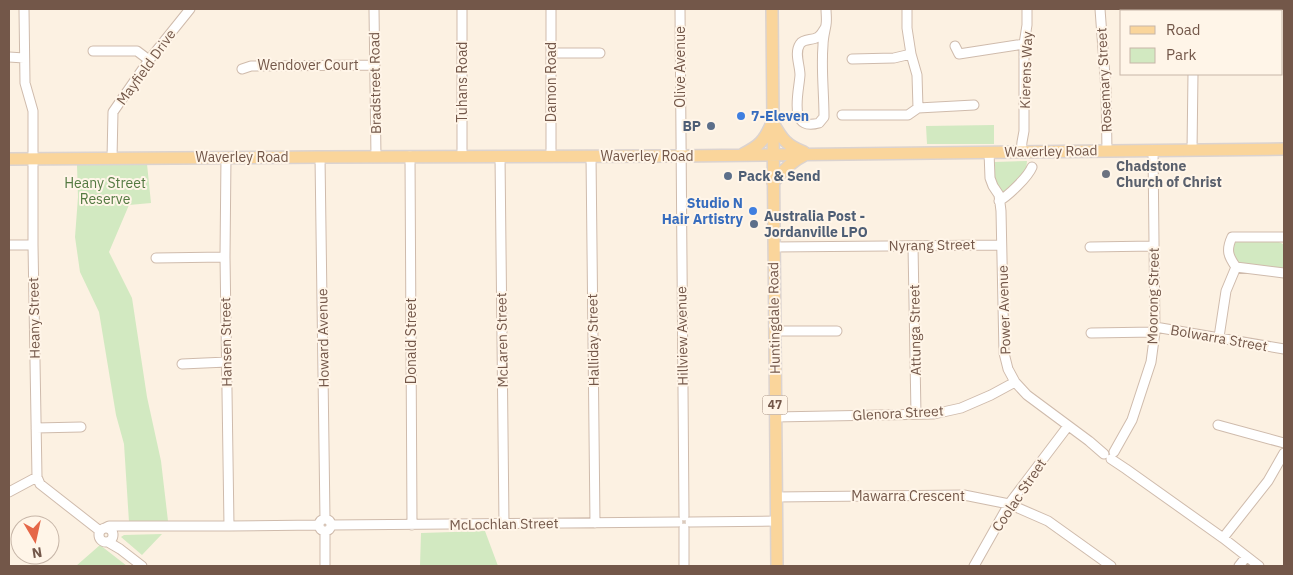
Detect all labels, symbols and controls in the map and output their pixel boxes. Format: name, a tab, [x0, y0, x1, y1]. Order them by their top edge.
legend	[1120, 10, 1283, 75]
text: Road	[1166, 20, 1201, 39]
street label: Mayfield Drive	[113, 25, 180, 108]
street label: Olive Avenue	[671, 26, 689, 108]
street label: Rosemary Street	[1092, 27, 1116, 133]
street label: Kierens Way	[1016, 31, 1036, 109]
street label: Bradstreet Road	[365, 32, 385, 134]
street label: Tuhans Road	[453, 42, 471, 122]
street label: Damon Road	[542, 42, 560, 122]
text: Park	[1166, 45, 1196, 64]
street label: Wendover Court	[257, 56, 359, 74]
place label: 7-Eleven	[751, 107, 809, 125]
marker: 7-Eleven	[735, 110, 747, 122]
place label: BP	[682, 117, 701, 135]
marker: BP	[705, 120, 717, 132]
street label: Waverley Road	[1004, 141, 1098, 161]
street label: Waverley Road	[600, 147, 694, 165]
street label: Waverley Road	[195, 148, 289, 166]
place label: Chadstone Church of Christ	[1116, 157, 1222, 191]
place label: Pack & Send	[738, 167, 820, 185]
marker: Chadstone Church of Christ	[1100, 168, 1112, 180]
marker: Pack & Send	[722, 170, 734, 182]
park label: Heany Street Reserve	[64, 174, 146, 208]
place label: Studio N Hair Artistry	[662, 194, 744, 228]
marker: Studio N Hair Artistry	[747, 205, 759, 217]
place label: Australia Post - Jordanville LPO	[764, 207, 868, 241]
marker: Australia Post - Jordanville LPO	[748, 218, 760, 230]
street label: Nyrang Street	[889, 235, 975, 255]
street label: Moorong Street	[1143, 247, 1163, 345]
street label: Huntingdale Road	[764, 262, 784, 374]
street label: Power Avenue	[993, 265, 1015, 355]
street label: Heany Street	[24, 277, 44, 359]
street label: Attunga Street	[905, 284, 925, 376]
street label: Hillview Avenue	[672, 286, 692, 386]
street label: Howard Avenue	[313, 288, 333, 388]
street label: McLaren Street	[492, 292, 512, 388]
street label: Halliday Street	[583, 293, 603, 386]
street label: Hansen Street	[216, 297, 236, 387]
street label: Donald Street	[402, 298, 420, 384]
street label: Bolwarra Street	[1169, 321, 1269, 355]
road number: 47	[762, 396, 788, 414]
street label: Glenora Street	[852, 402, 944, 424]
street label: Coolac Street	[988, 455, 1050, 535]
street label: Mawarra Crescent	[851, 487, 965, 505]
street label: McLochlan Street	[449, 514, 559, 534]
north arrow	[10, 515, 60, 565]
text: N	[31, 543, 43, 563]

